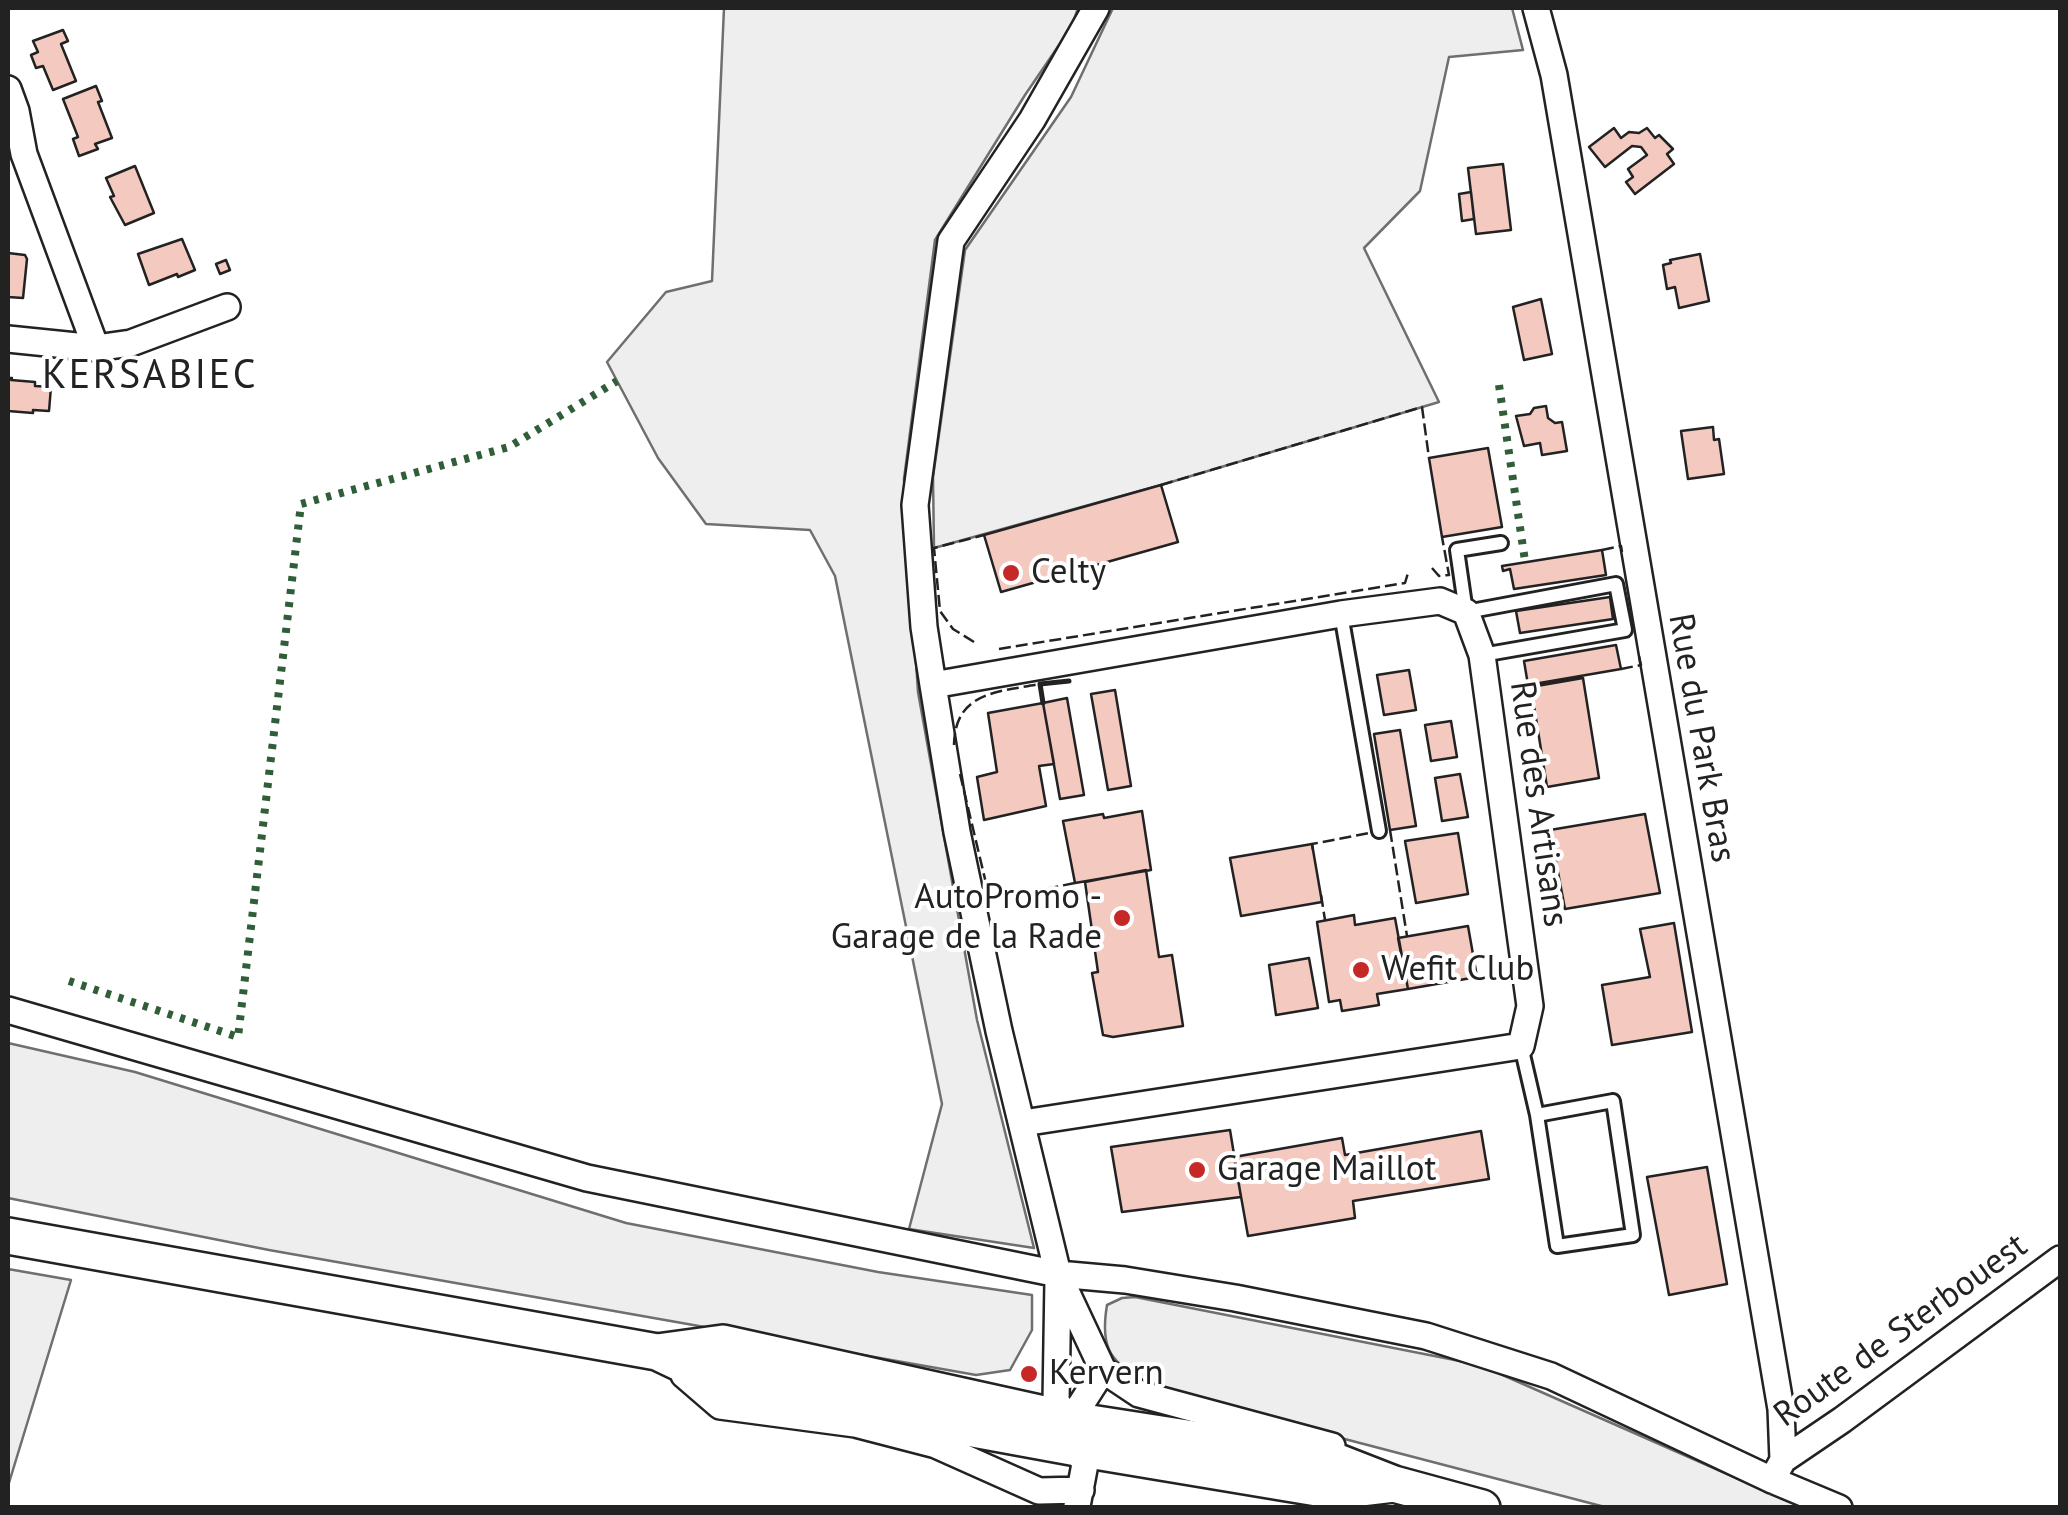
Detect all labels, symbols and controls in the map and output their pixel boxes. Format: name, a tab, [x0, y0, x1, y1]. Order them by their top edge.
district label: KERSABIEC	[42, 353, 258, 401]
place label: Celty	[1031, 552, 1106, 594]
marker: Celty	[1000, 562, 1022, 584]
street label: Rue du Park Bras	[1658, 610, 1744, 866]
street label: Rue des Artisans	[1500, 678, 1576, 930]
place label: AutoPromo - Garage de la Rade	[831, 877, 1102, 959]
marker: AutoPromo - Garage de la Rade	[1111, 907, 1133, 929]
place label: Wefit Club	[1381, 949, 1534, 991]
marker: Wefit Club	[1350, 959, 1372, 981]
place label: Garage Maillot	[1217, 1149, 1436, 1191]
marker: Garage Maillot	[1186, 1159, 1208, 1181]
street label: Route de Sterbouest	[1767, 1225, 2035, 1437]
place label: Kervern	[1049, 1353, 1164, 1395]
marker: Kervern	[1018, 1363, 1040, 1385]

